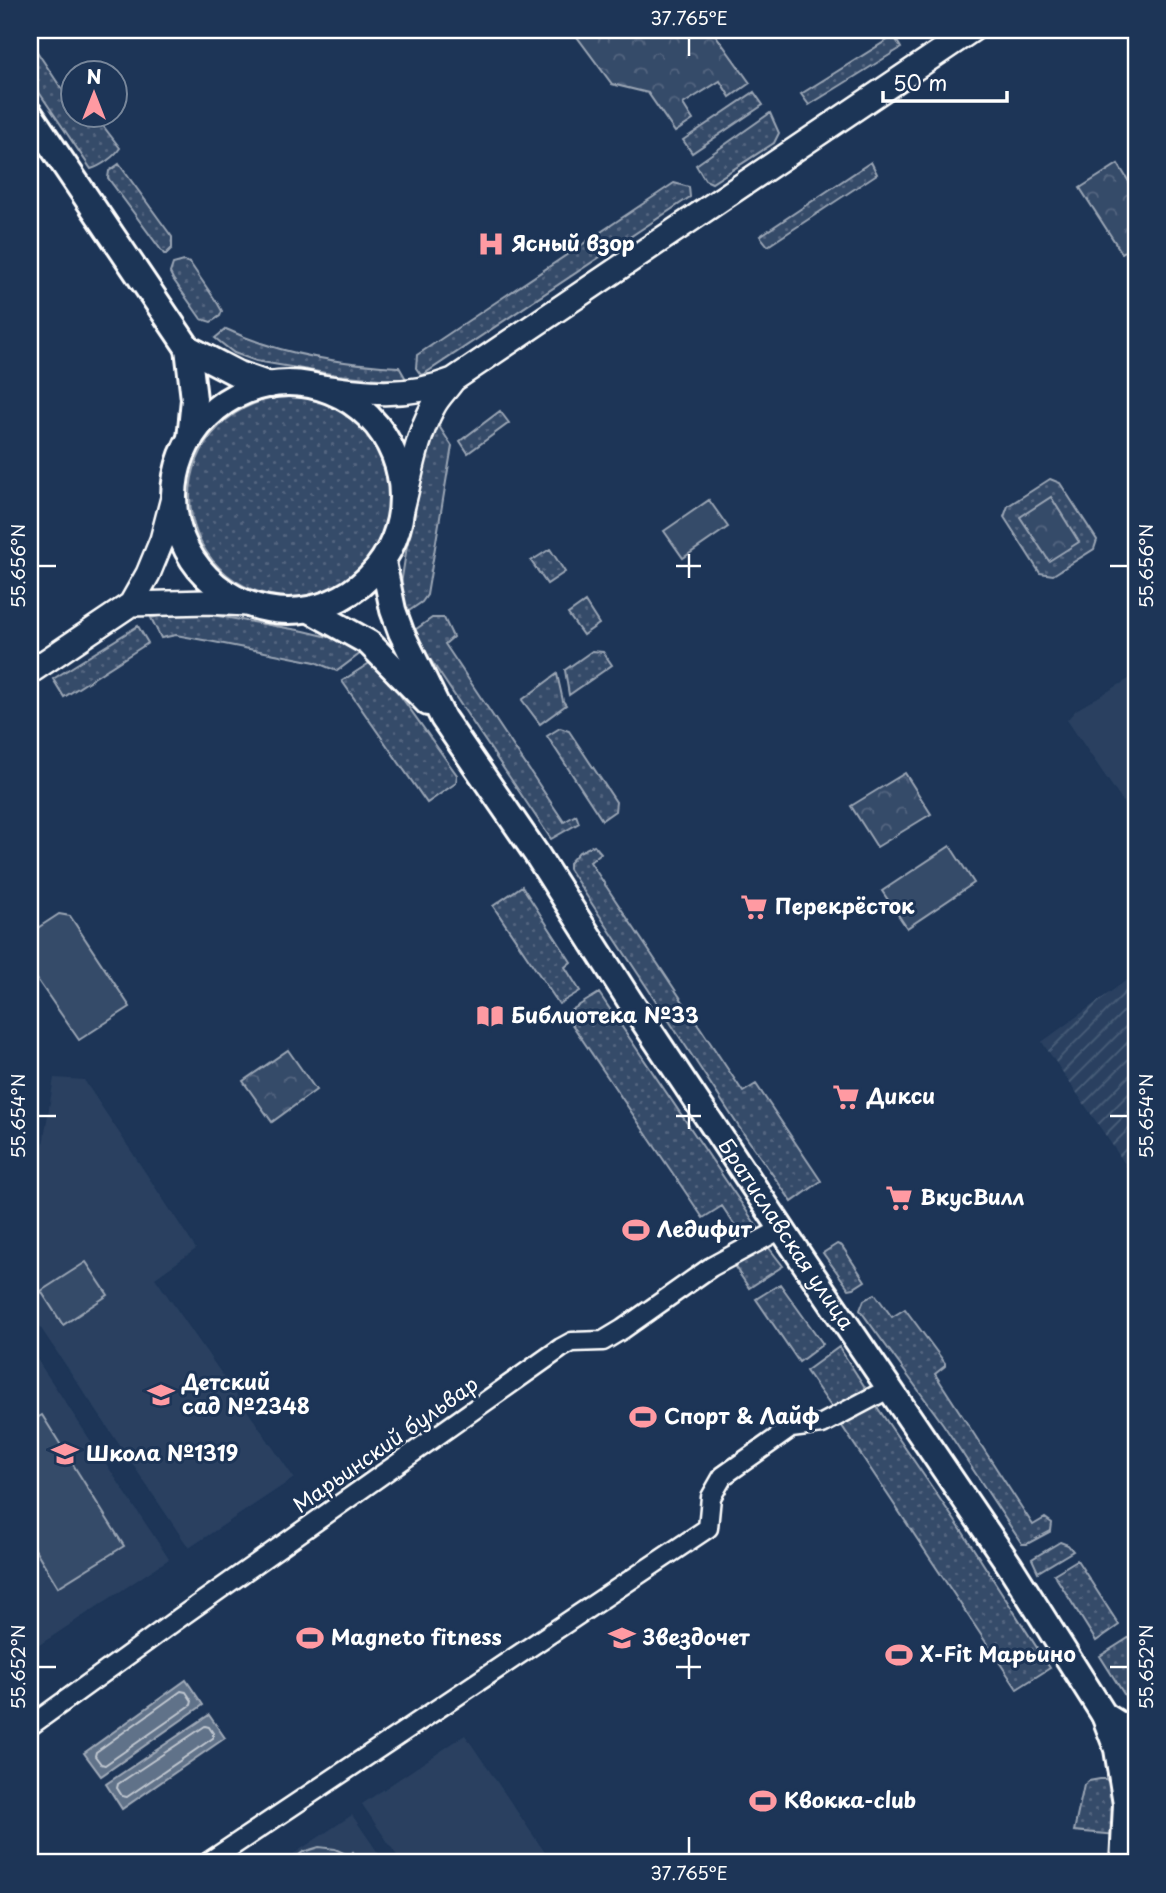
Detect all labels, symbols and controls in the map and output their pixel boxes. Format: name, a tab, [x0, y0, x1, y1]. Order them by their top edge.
text: 37.765°E	[650, 4, 728, 31]
north arrow	[60, 60, 130, 130]
scale bar	[883, 60, 1007, 104]
text: N	[86, 62, 102, 90]
text: 50 m	[893, 66, 947, 98]
place label: Ясный взор	[511, 226, 635, 258]
hospital icon: Ясный взор	[476, 229, 506, 259]
text: 55.656°N	[4, 524, 31, 608]
text: 55.656°N	[1132, 524, 1159, 608]
place label: Перекрёсток	[775, 889, 915, 921]
supermarket icon: Перекрёсток	[739, 892, 769, 922]
place label: Библиотека №33	[511, 998, 699, 1030]
library icon: Библиотека №33	[475, 1001, 505, 1031]
text: 55.654°N	[4, 1074, 31, 1158]
text: 55.654°N	[1132, 1074, 1159, 1158]
place label: Дикси	[866, 1079, 935, 1111]
supermarket icon: Дикси	[831, 1082, 861, 1112]
street label: Братиславская улица	[711, 1131, 864, 1336]
place label: ВкусВилл	[920, 1180, 1025, 1212]
supermarket icon: ВкусВилл	[884, 1183, 914, 1213]
place label: Ледифит	[657, 1212, 753, 1244]
sports icon: Ледифит	[621, 1215, 651, 1245]
place label: Детский сад №2348	[181, 1365, 310, 1421]
street label: Марьинский бульвар	[286, 1367, 484, 1520]
school or university icon: Детский сад №2348	[146, 1380, 176, 1410]
place label: Спорт & Лайф	[664, 1399, 820, 1431]
sports icon: Спорт & Лайф	[628, 1402, 658, 1432]
place label: Школа №1319	[86, 1436, 238, 1468]
school or university icon: Школа №1319	[50, 1439, 80, 1469]
place label: Magneto fitness	[331, 1620, 502, 1652]
place label: Звездочет	[642, 1620, 750, 1652]
sports icon: Magneto fitness	[295, 1623, 325, 1653]
school or university icon: Звездочет	[607, 1623, 637, 1653]
text: 55.652°N	[4, 1624, 31, 1710]
text: 55.652°N	[1132, 1624, 1159, 1710]
place label: X-Fit Марьино	[919, 1637, 1076, 1669]
sports icon: X-Fit Марьино	[884, 1640, 914, 1670]
place label: Квокка-club	[784, 1783, 916, 1815]
sports icon: Квокка-club	[748, 1786, 778, 1816]
text: 37.765°E	[650, 1859, 728, 1886]

